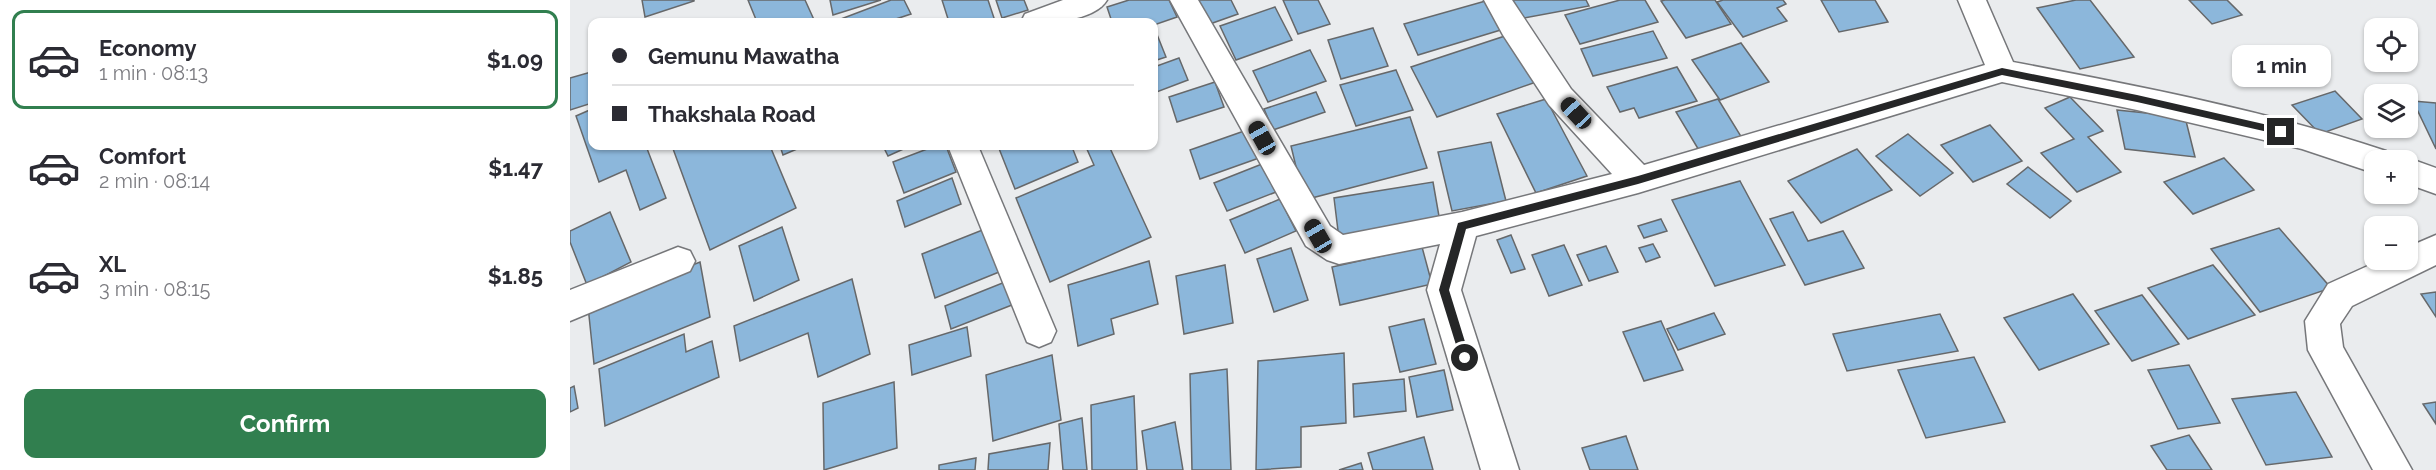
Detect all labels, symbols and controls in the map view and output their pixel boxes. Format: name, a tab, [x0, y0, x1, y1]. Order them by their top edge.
map controls	[2364, 18, 2418, 270]
button: locate	[2364, 18, 2418, 72]
icon: car	[27, 33, 81, 87]
text: Economy	[99, 35, 197, 61]
text: Gemunu Mawatha	[648, 43, 840, 69]
callout: 1 min	[2232, 45, 2330, 87]
text: $1.09	[487, 47, 543, 73]
text: 1 min	[2256, 54, 2307, 78]
text: 1 min · 08:13	[99, 61, 208, 85]
button: layers	[2364, 84, 2418, 138]
car	[1557, 94, 1595, 132]
text: Thakshala Road	[648, 101, 816, 127]
car	[1245, 118, 1279, 158]
route end	[2267, 118, 2294, 145]
icon: car	[27, 141, 81, 195]
text: Comfort	[99, 143, 186, 169]
button: +	[2364, 150, 2418, 204]
text: $1.47	[488, 155, 543, 181]
text: 2 min · 08:14	[99, 169, 210, 193]
car	[1301, 216, 1335, 256]
button: −	[2364, 216, 2418, 270]
icon: car	[27, 249, 81, 303]
text: XL	[99, 251, 126, 277]
text: $1.85	[488, 263, 543, 289]
text: 3 min · 08:15	[99, 277, 210, 301]
route start	[1451, 344, 1478, 371]
button: Confirm	[24, 389, 546, 458]

